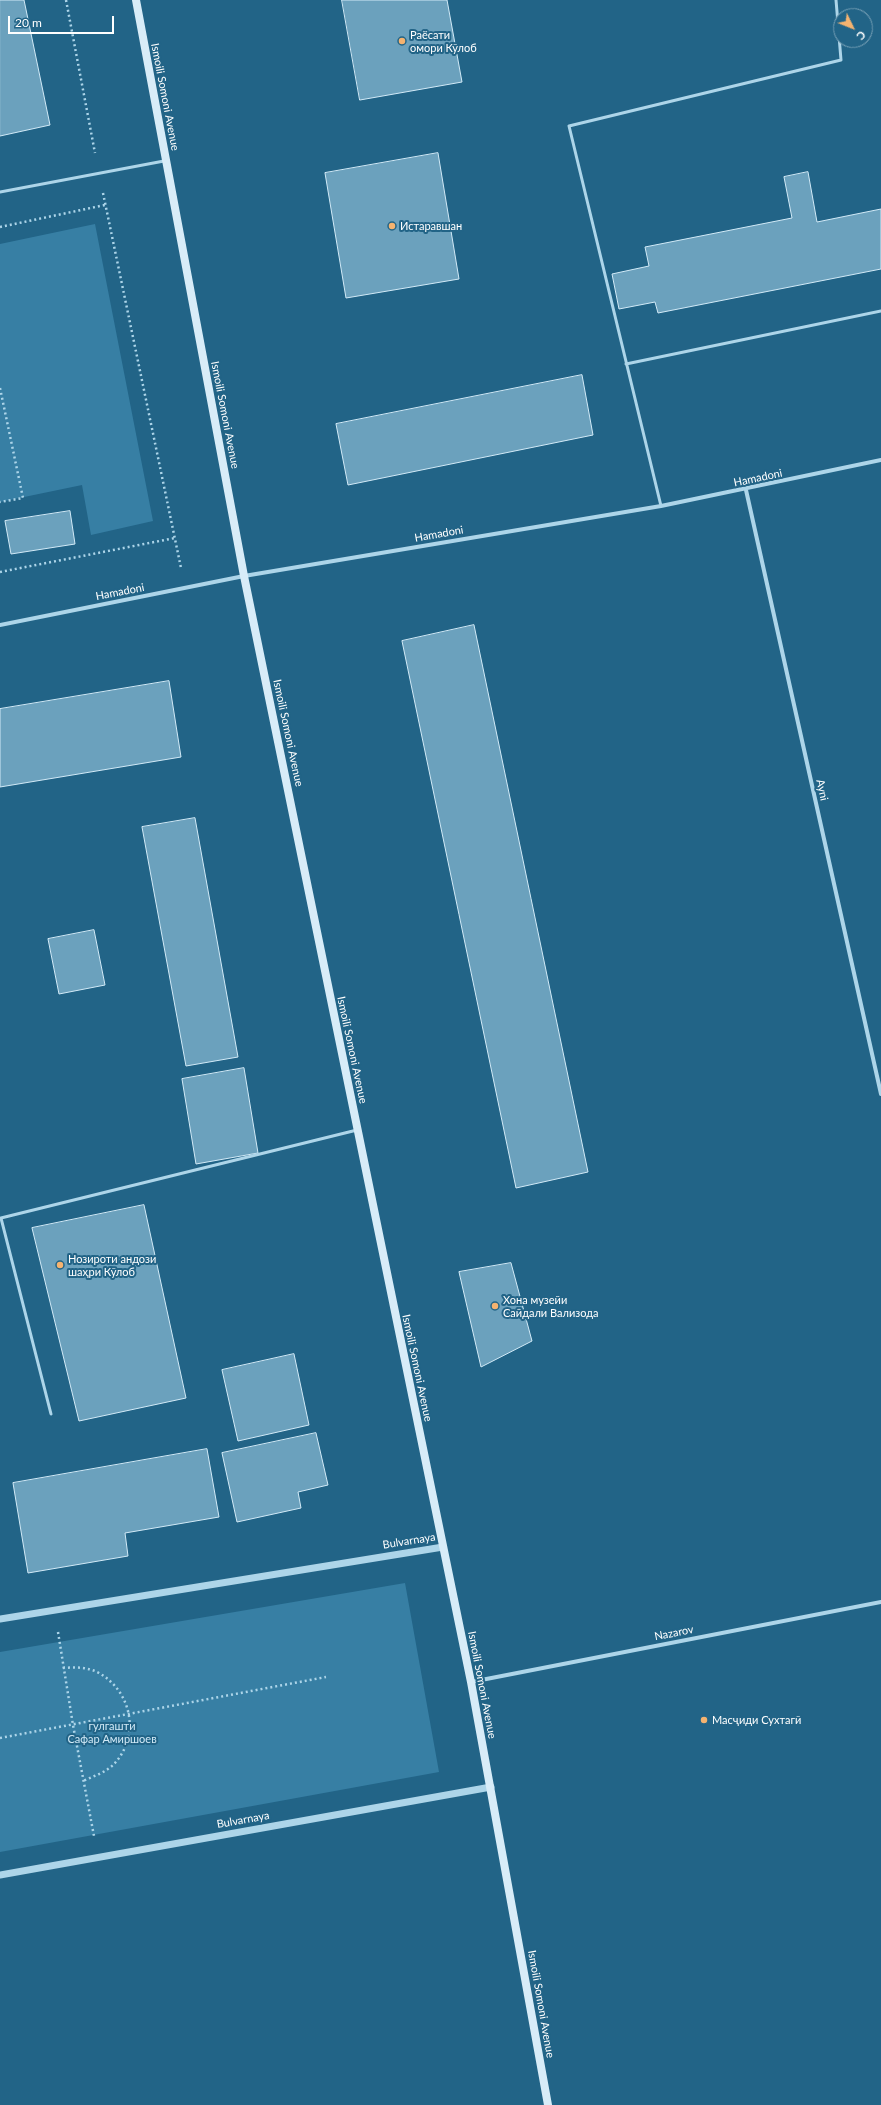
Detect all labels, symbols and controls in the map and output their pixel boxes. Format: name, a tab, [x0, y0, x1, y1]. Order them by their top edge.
scale bar	[10, 8, 116, 34]
north arrow	[833, 8, 873, 48]
text: 20 m	[15, 15, 42, 30]
place label: Раёсати омори Кӯлоб	[410, 28, 477, 54]
text: С	[854, 29, 869, 43]
marker: Раёсати омори Кӯлоб	[397, 36, 407, 46]
street label: Ismoili Somoni Avenue	[148, 42, 182, 152]
place label: Истаравшан	[400, 219, 462, 233]
marker: Истаравшан	[387, 221, 397, 231]
street label: Ismoili Somoni Avenue	[208, 360, 242, 470]
street label: Hamadoni	[732, 466, 784, 490]
street label: Hamadoni	[414, 523, 464, 545]
street label: Hamadoni	[94, 581, 146, 603]
street label: Ismoili Somoni Avenue	[270, 678, 306, 788]
street label: Ayni	[813, 778, 831, 802]
street label: Ismoili Somoni Avenue	[334, 995, 370, 1105]
place label: Нозироти андози шаҳри Кӯлоб	[68, 1252, 156, 1278]
marker: Нозироти андози шаҳри Кӯлоб	[55, 1260, 65, 1270]
place label: Хона музейи Сайдали Вализода	[503, 1293, 598, 1319]
marker: Хона музейи Сайдали Вализода	[490, 1301, 500, 1311]
street label: Ismoili Somoni Avenue	[399, 1313, 435, 1423]
street label: Bulvarnaya	[382, 1530, 436, 1552]
street label: Nazarov	[653, 1623, 695, 1643]
street label: Ismoili Somoni Avenue	[465, 1630, 499, 1740]
place label: Масҷиди Сухтагӣ	[712, 1713, 801, 1727]
marker: Масҷиди Сухтагӣ	[699, 1715, 709, 1725]
park label: гулгашти Сафар Амиршоев	[67, 1719, 157, 1745]
street label: Bulvarnaya	[216, 1809, 270, 1831]
street label: Ismoili Somoni Avenue	[525, 1949, 557, 2059]

